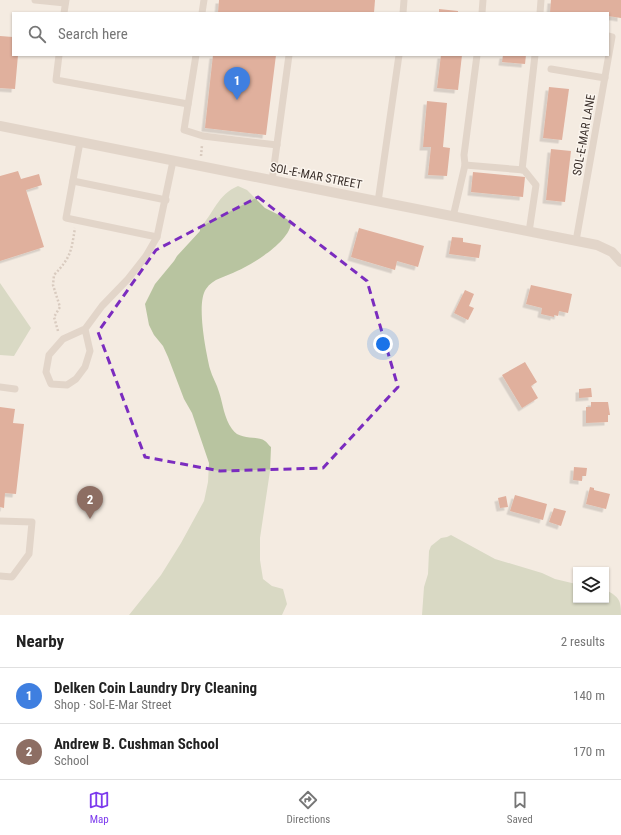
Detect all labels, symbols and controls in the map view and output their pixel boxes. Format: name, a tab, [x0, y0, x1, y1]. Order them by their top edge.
search box	[12, 12, 609, 56]
icon: search	[26, 23, 48, 45]
text: Search here	[58, 25, 128, 43]
pin: 1	[224, 67, 250, 100]
street label: SOL-E-MAR LANE	[570, 93, 598, 177]
street label: SOL-E-MAR STREET	[269, 160, 363, 192]
your location	[373, 334, 393, 354]
pin: 2	[77, 486, 103, 519]
map controls	[573, 567, 609, 603]
button: layers	[573, 567, 609, 603]
text: Nearby	[16, 631, 64, 651]
text: 2 results	[561, 634, 605, 649]
text: Delken Coin Laundry Dry Cleaning	[54, 679, 257, 697]
text: 1	[26, 688, 32, 703]
text: 140 m	[573, 688, 605, 703]
text: Shop · Sol-E-Mar Street	[54, 697, 172, 712]
text: Andrew B. Cushman School	[54, 735, 219, 753]
text: 2	[26, 744, 32, 759]
text: 170 m	[573, 744, 605, 759]
text: School	[54, 753, 89, 768]
tab: Map	[88, 789, 110, 826]
tab: Directions	[286, 789, 330, 826]
tab: Saved	[507, 789, 533, 826]

